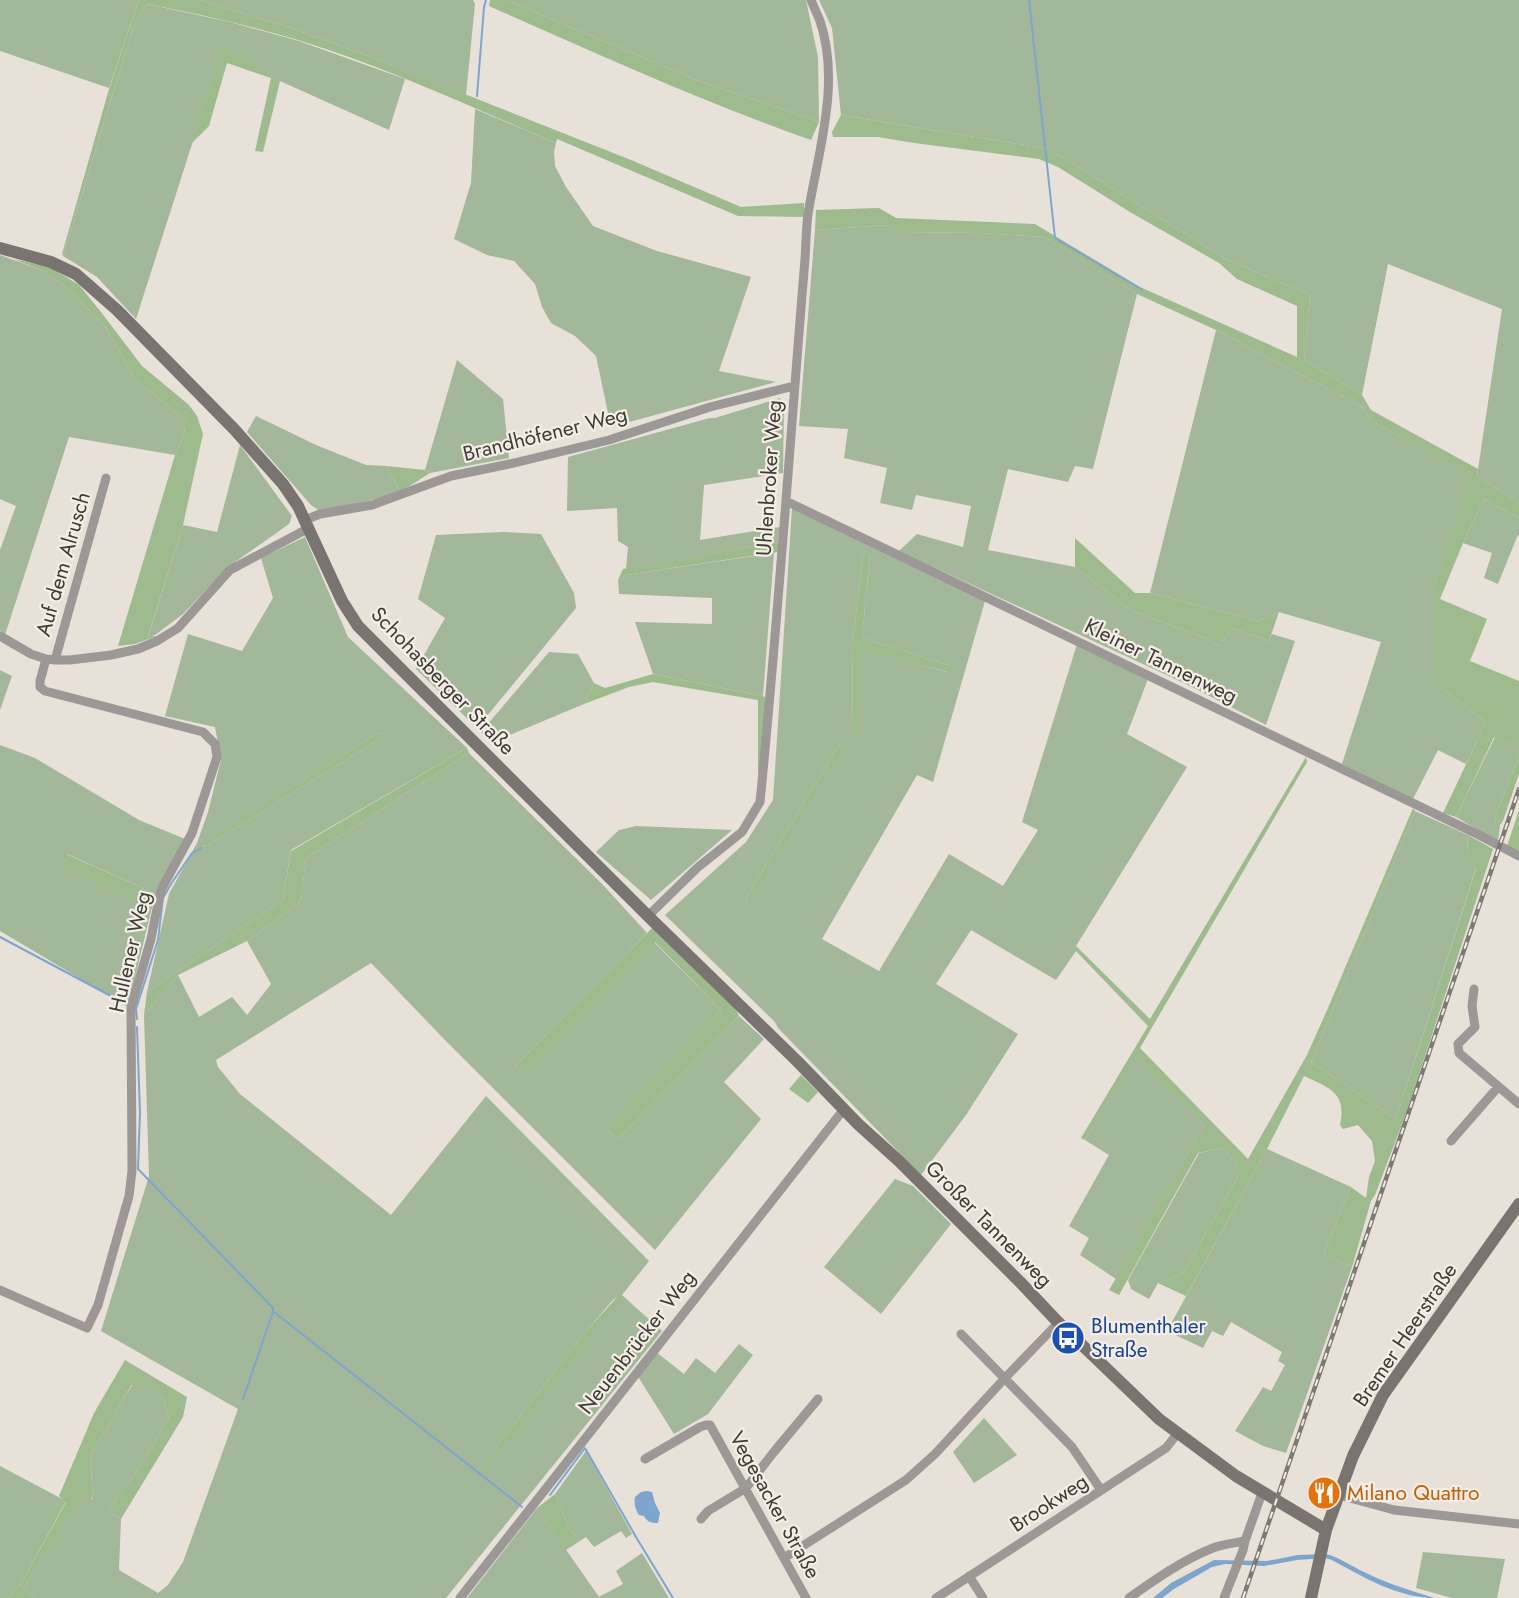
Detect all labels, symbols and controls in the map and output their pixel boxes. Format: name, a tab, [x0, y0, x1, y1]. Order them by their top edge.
street label: Brandhöfener Weg	[460, 399, 630, 469]
street label: Uhlenbroker Weg	[749, 399, 789, 557]
street label: Auf dem Alrusch	[28, 488, 98, 640]
street label: Schohasberger Straße	[364, 600, 522, 762]
street label: Kleiner Tannenweg	[1080, 611, 1242, 711]
street label: Hullener Weg	[101, 888, 159, 1016]
street label: Großer Tannenweg	[919, 1154, 1059, 1294]
street label: Bremer Heerstraße	[1346, 1257, 1464, 1413]
street label: Neuenbrücker Weg	[571, 1264, 703, 1420]
place label: Blumenthaler Straße	[1091, 1311, 1207, 1365]
bus stop icon: Blumenthaler Straße	[1050, 1320, 1086, 1356]
street label: Vegesacker Straße	[722, 1426, 828, 1584]
street label: Brookweg	[1004, 1466, 1094, 1540]
restaurant icon: Milano Quattro	[1306, 1475, 1342, 1511]
place label: Milano Quattro	[1347, 1478, 1479, 1508]

